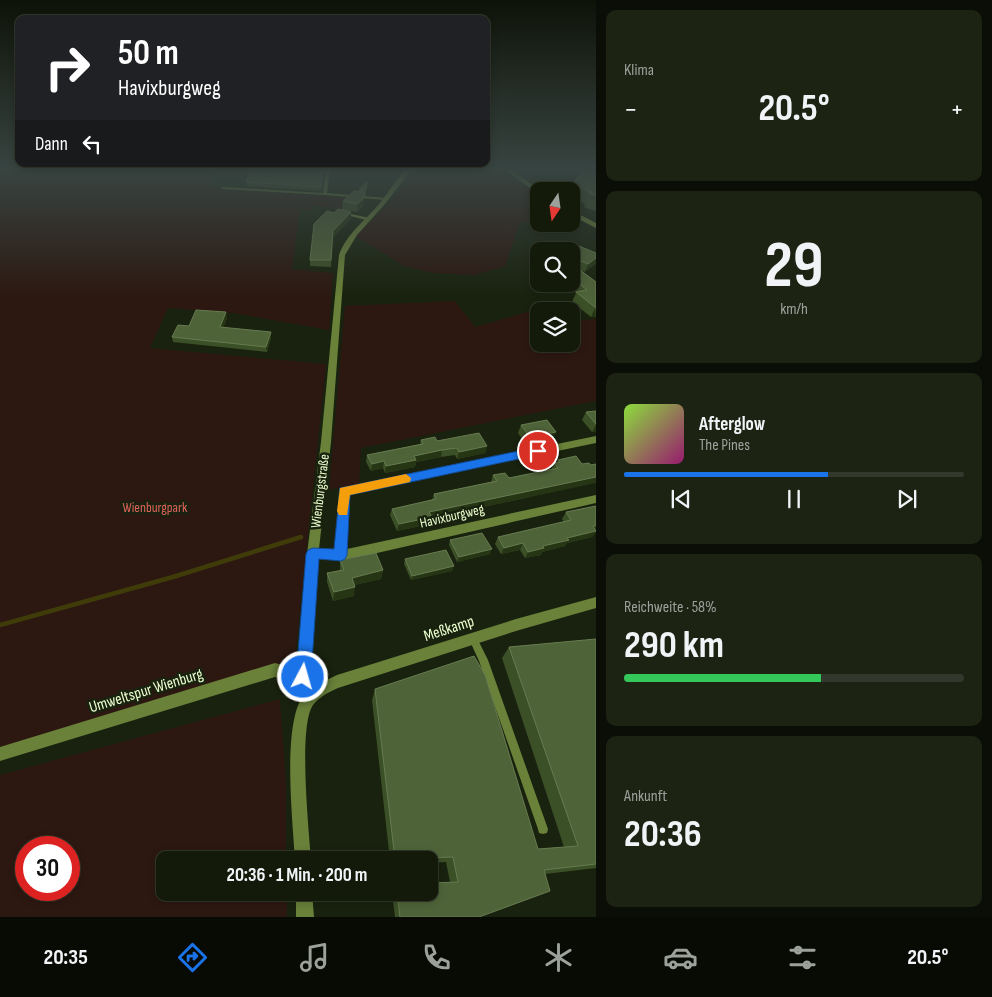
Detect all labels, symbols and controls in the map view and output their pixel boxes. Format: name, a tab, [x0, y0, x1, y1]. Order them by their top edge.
text: 50 m	[118, 32, 179, 75]
icon: right	[35, 35, 100, 100]
text: Klima	[624, 61, 654, 80]
text: Havixburgweg	[118, 75, 221, 102]
text: 20.5°	[758, 86, 830, 131]
text: −	[624, 93, 638, 126]
text: +	[950, 93, 964, 126]
icon: left	[78, 130, 106, 158]
text: Dann	[35, 133, 68, 156]
north arrow	[530, 182, 580, 232]
map controls	[530, 182, 580, 352]
text: 29	[764, 228, 824, 306]
button: search	[530, 242, 580, 292]
text: km/h	[780, 300, 808, 319]
button: layers	[530, 302, 580, 352]
text: Afterglow	[699, 413, 765, 436]
pin	[517, 430, 559, 472]
text: The Pines	[699, 436, 750, 455]
icon: arrive	[524, 437, 552, 465]
street label: Wienburgstraße	[307, 453, 333, 529]
icon: previous	[667, 485, 695, 513]
icon: pause	[780, 485, 808, 513]
icon: next	[893, 485, 921, 513]
park label: Wienburgpark	[123, 499, 188, 516]
street label: Havixburgweg	[418, 500, 486, 532]
text: Reichweite · 58%	[624, 598, 717, 617]
street label: Meßkamp	[421, 612, 477, 646]
text: 290 km	[624, 623, 724, 668]
position arrow	[276, 650, 328, 702]
street label: Umweltspur Wienburg	[87, 665, 205, 717]
text: Ankunft	[624, 787, 667, 806]
text: 20:36	[624, 812, 702, 857]
speed limit sign: 30	[15, 836, 80, 901]
text: 20:36 · 1 Min. · 200 m	[227, 864, 367, 887]
icon: directions	[175, 940, 210, 975]
icon: music	[297, 940, 332, 975]
icon: phone	[419, 940, 454, 975]
icon: climate	[541, 940, 576, 975]
icon: car	[663, 940, 698, 975]
icon: filters	[785, 940, 820, 975]
text: 20:35	[44, 944, 88, 971]
text: 20.5°	[907, 944, 948, 971]

